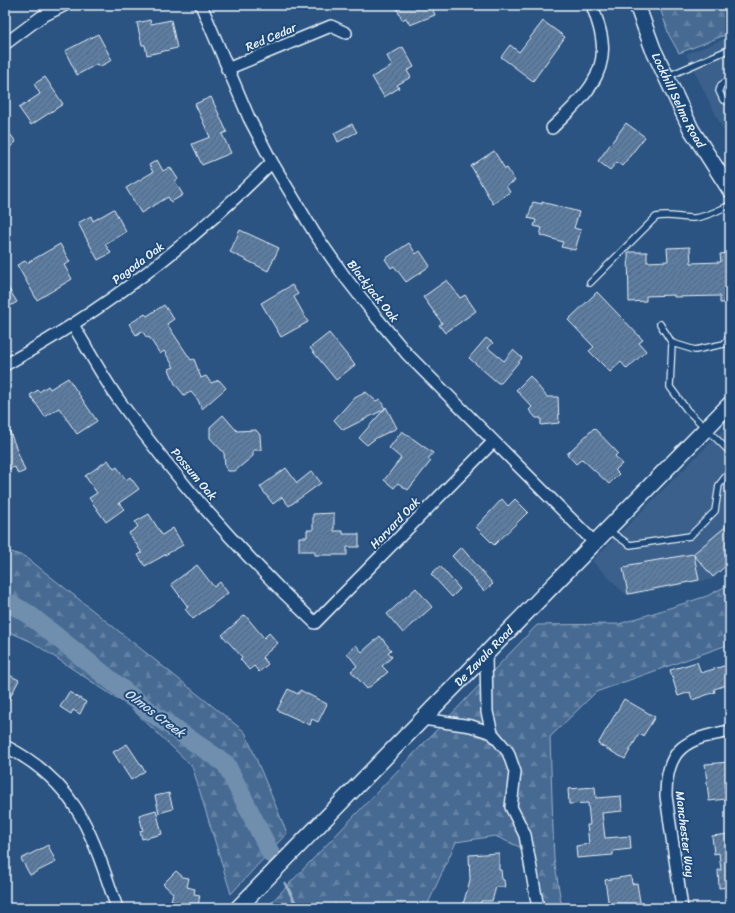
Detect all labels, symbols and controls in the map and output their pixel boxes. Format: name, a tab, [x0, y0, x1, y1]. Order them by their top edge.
street label: Red Cedar	[242, 16, 301, 58]
street label: Lockhill Selma Road	[645, 49, 712, 153]
street label: Pagoda Oak	[107, 236, 169, 290]
street label: Blackjack Oak	[341, 255, 405, 328]
street label: Possum Oak	[165, 443, 223, 506]
street label: Harvard Oak	[364, 491, 426, 554]
street label: De Zavala Road	[448, 620, 520, 692]
water label: Olmos Creek	[120, 683, 192, 745]
street label: Manchester Way	[669, 790, 701, 879]

